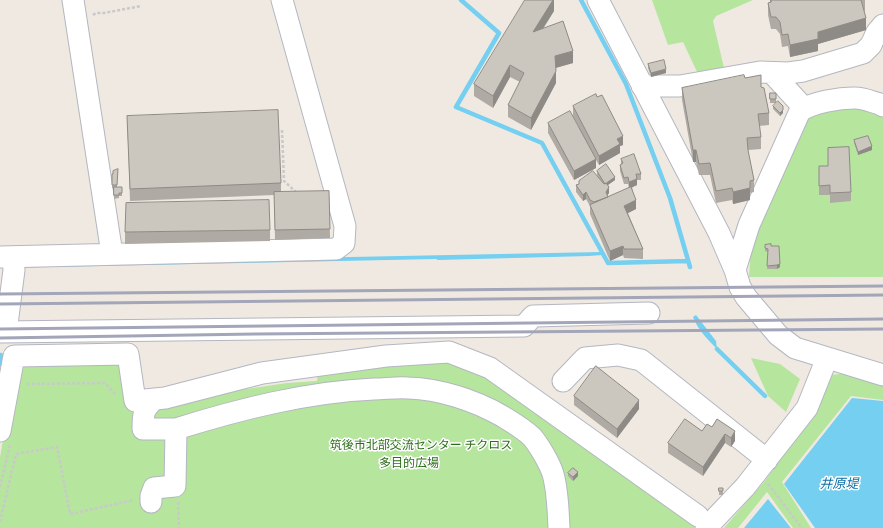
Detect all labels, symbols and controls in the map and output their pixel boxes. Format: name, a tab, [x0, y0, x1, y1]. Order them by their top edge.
park label: 筑後市北部交流センター チクロス	[330, 438, 512, 452]
park label: 多目的広場	[379, 456, 439, 470]
water label: 井原堤	[820, 476, 858, 492]

